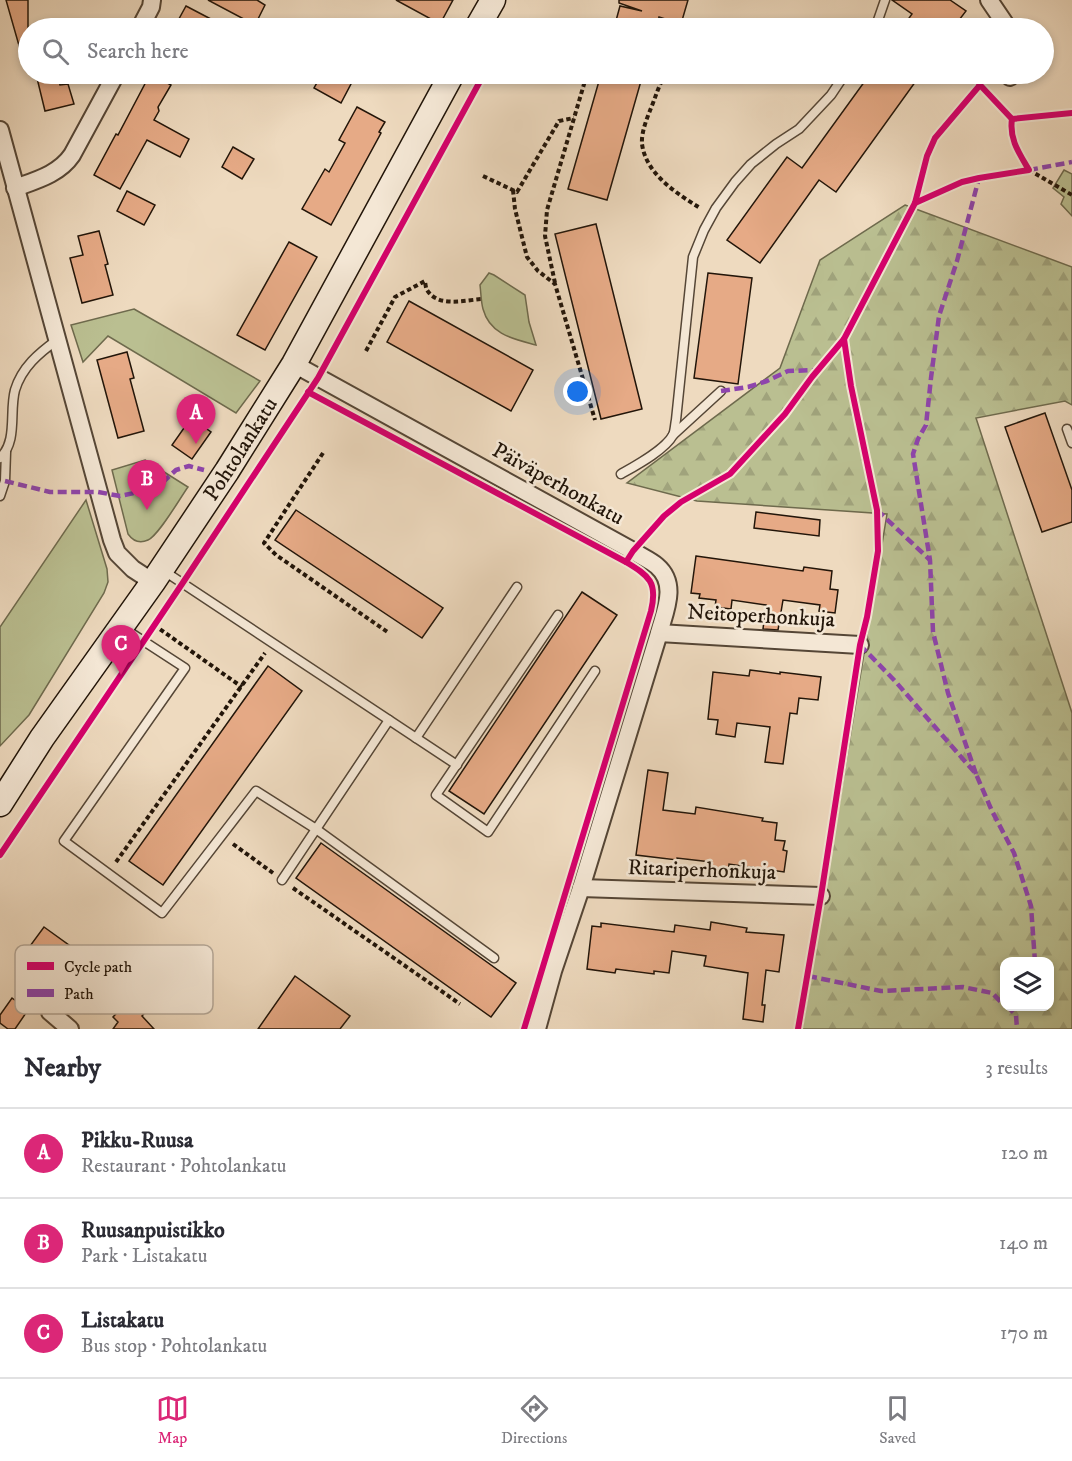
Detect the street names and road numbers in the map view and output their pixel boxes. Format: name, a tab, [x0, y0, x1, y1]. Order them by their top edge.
street label: Pohtolankatu	[198, 392, 283, 506]
street label: Päiväperhonkatu	[487, 437, 629, 531]
street label: Neitoperhonkuja	[686, 599, 836, 633]
street label: Ritariperhonkuja	[627, 854, 777, 886]

